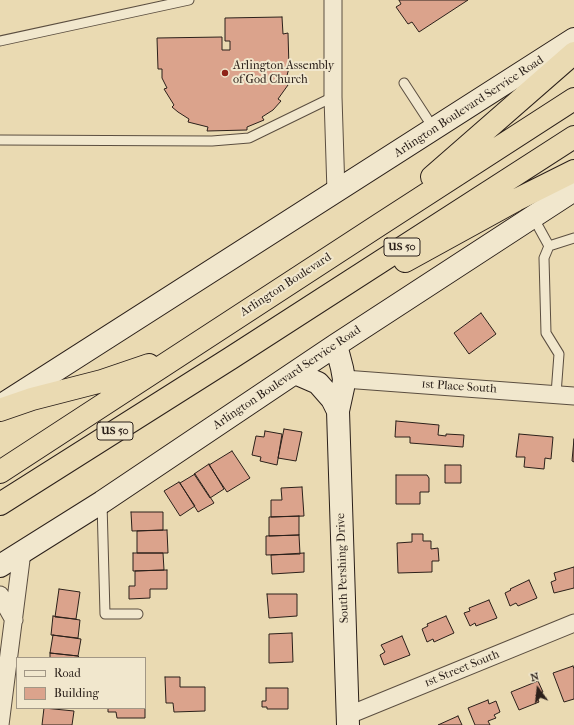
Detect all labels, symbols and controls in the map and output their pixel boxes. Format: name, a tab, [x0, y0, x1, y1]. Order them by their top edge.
street label: Arlington Boulevard Service Road	[392, 53, 546, 161]
place label: Arlington Assembly of God Church	[233, 59, 334, 87]
marker: Arlington Assembly of God Church	[220, 68, 230, 78]
road number: US 50	[384, 238, 420, 256]
street label: Arlington Boulevard	[238, 250, 334, 320]
street label: Arlington Boulevard Service Road	[210, 323, 364, 433]
street label: 1st Place South	[421, 377, 497, 397]
road number: US 50	[97, 422, 133, 440]
street label: South Pershing Drive	[334, 513, 352, 623]
street label: 1st Street South	[422, 647, 502, 691]
legend	[16, 657, 146, 709]
text: Road	[54, 666, 81, 680]
north arrow	[518, 669, 558, 709]
text: N	[529, 670, 540, 684]
text: Building	[54, 686, 99, 700]

